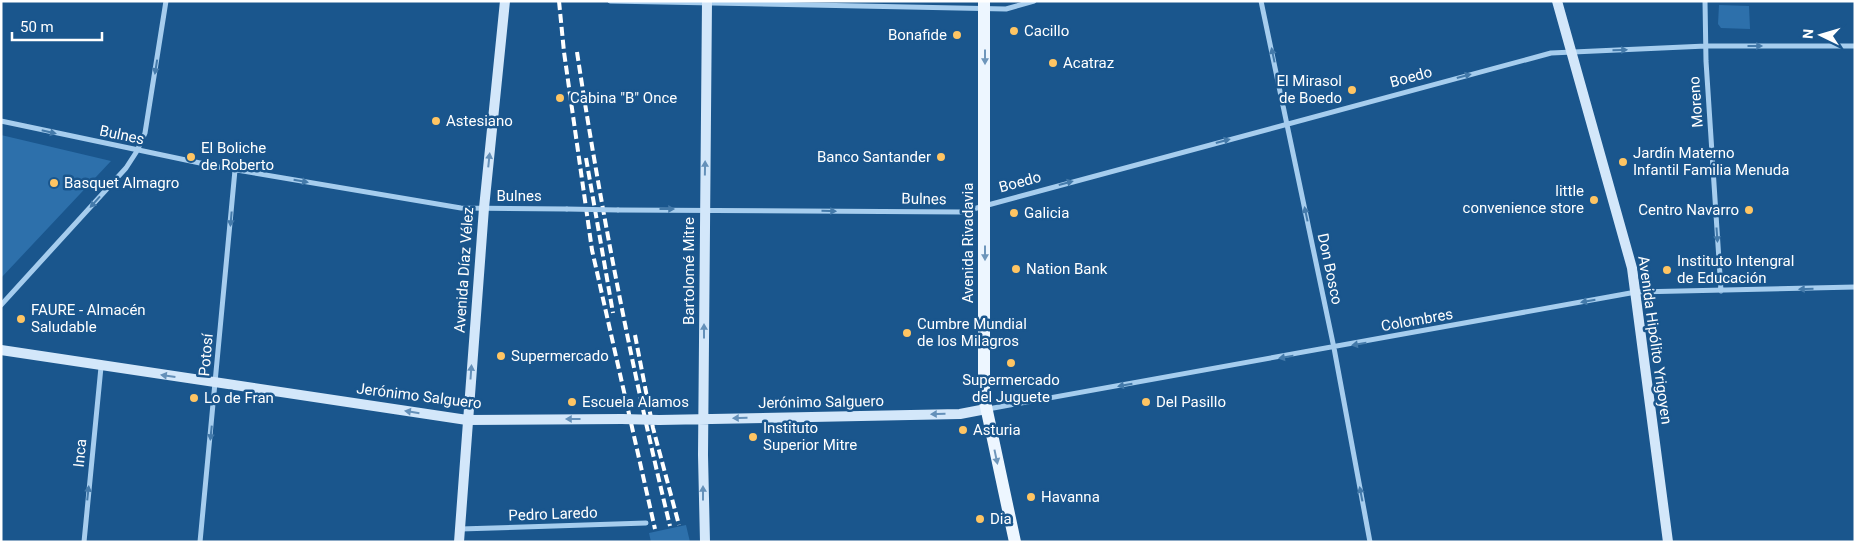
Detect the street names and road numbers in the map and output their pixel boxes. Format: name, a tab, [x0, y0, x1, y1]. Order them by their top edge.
street label: Boedo	[1388, 63, 1434, 91]
street label: Moreno	[1685, 76, 1707, 128]
street label: Bulnes	[98, 121, 146, 149]
street label: Boedo	[997, 168, 1043, 196]
street label: Avenida Rivadavia	[959, 183, 977, 303]
street label: Bulnes	[496, 187, 542, 205]
street label: Bulnes	[901, 190, 947, 208]
street label: Avenida Díaz Vélez	[451, 207, 477, 333]
street label: Bartolomé Mitre	[680, 217, 698, 325]
street label: Don Bosco	[1314, 232, 1346, 306]
street label: Avenida Hipólito Yrigoyen	[1634, 255, 1676, 425]
street label: Colombres	[1380, 305, 1454, 335]
street label: Potosí	[195, 332, 217, 377]
street label: Jerónimo Salguero	[355, 379, 483, 413]
street label: Jerónimo Salguero	[758, 392, 884, 412]
street label: Inca	[70, 438, 90, 468]
street label: Pedro Laredo	[508, 503, 598, 525]

